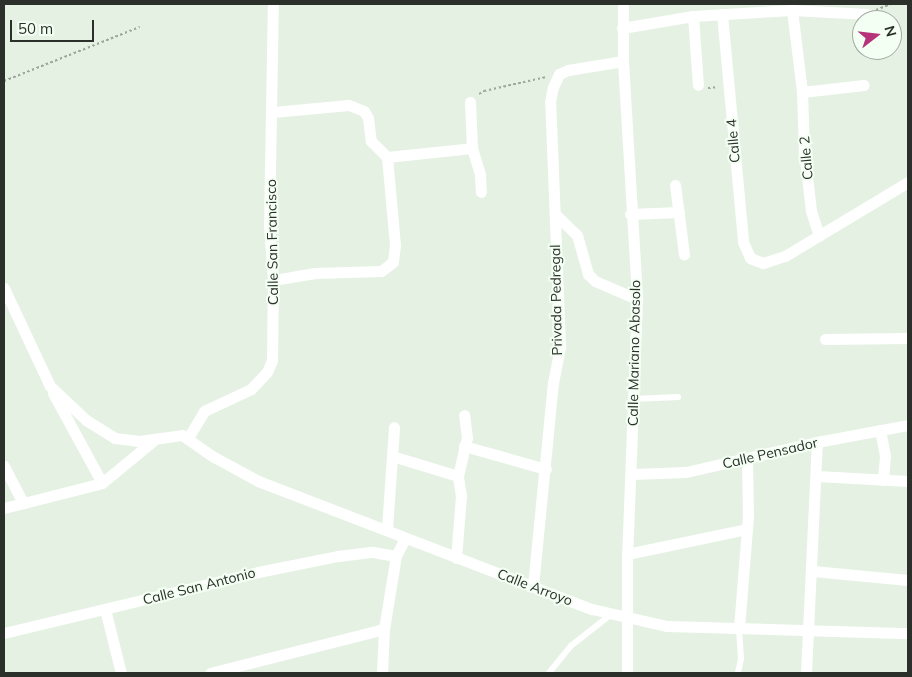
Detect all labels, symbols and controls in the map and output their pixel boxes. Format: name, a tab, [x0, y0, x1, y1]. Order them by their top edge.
scale bar	[12, 10, 96, 42]
north arrow	[852, 10, 902, 60]
text: 50 m	[18, 19, 53, 38]
text: N	[880, 24, 901, 39]
street label: Calle 4	[723, 118, 743, 164]
street label: Calle 2	[796, 135, 816, 181]
street label: Calle San Francisco	[263, 179, 281, 305]
street label: Privada Pedregal	[547, 244, 565, 356]
street label: Calle Mariano Abasolo	[624, 280, 644, 426]
street label: Calle Pensador	[721, 434, 819, 472]
street label: Calle San Antonio	[141, 564, 257, 608]
street label: Calle Arroyo	[495, 565, 575, 609]

